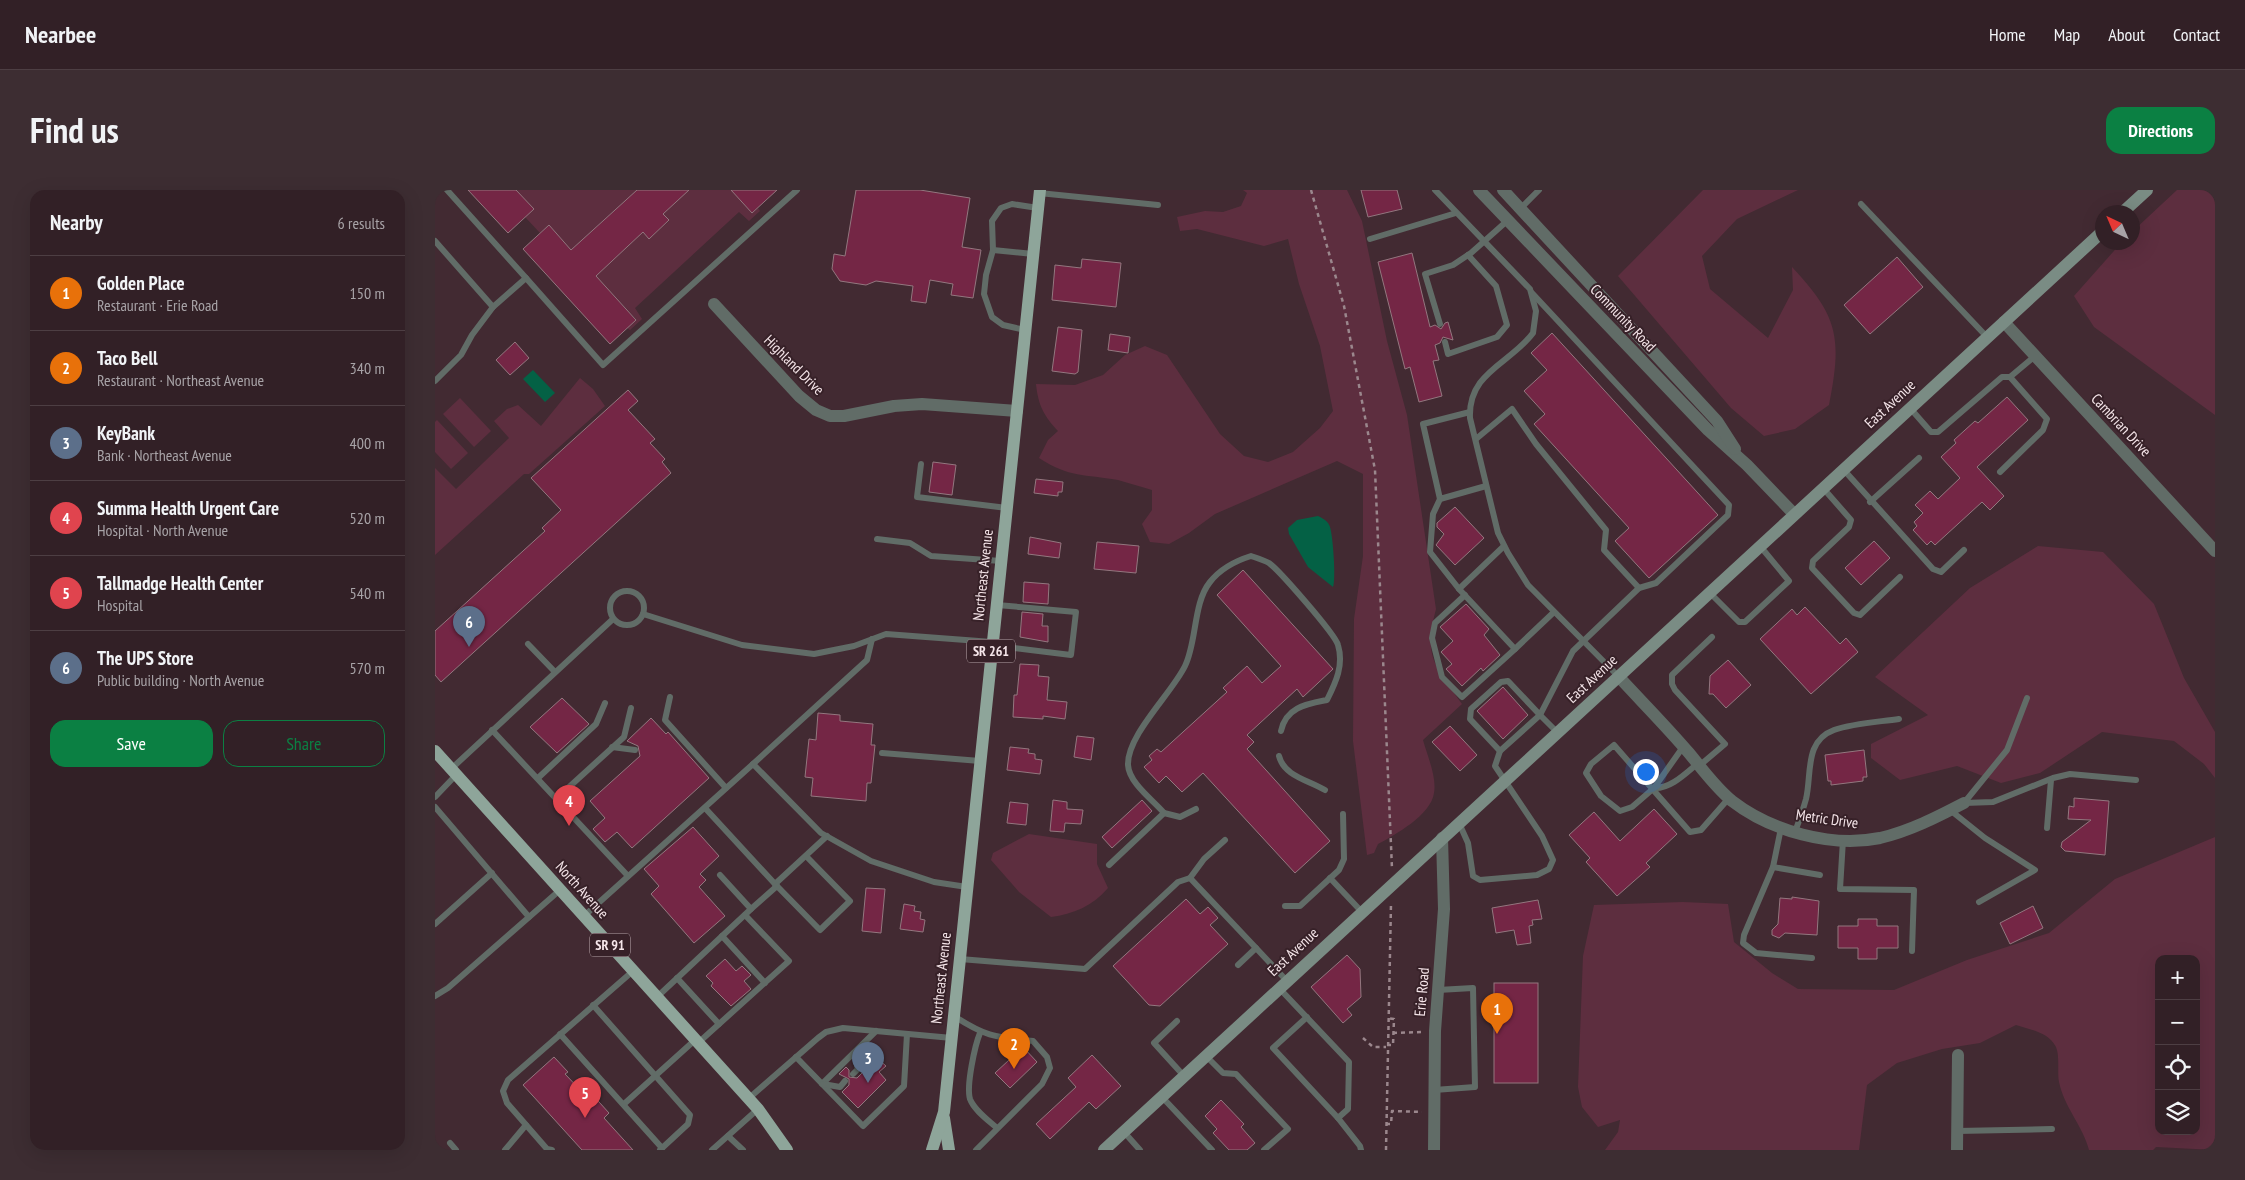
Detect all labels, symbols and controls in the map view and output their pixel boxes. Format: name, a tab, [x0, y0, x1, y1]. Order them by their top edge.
text: Nearbee	[25, 19, 96, 50]
text: Home	[1989, 23, 2026, 46]
text: Map	[2054, 23, 2080, 46]
text: About	[2108, 23, 2145, 46]
text: Contact	[2173, 23, 2220, 46]
text: Find us	[30, 107, 119, 153]
button: Directions	[2106, 107, 2215, 154]
north arrow	[2095, 205, 2140, 250]
text: Nearby	[50, 209, 103, 236]
text: 6 results	[338, 213, 385, 233]
text: Golden Place	[97, 271, 185, 295]
street label: Community Road	[1586, 280, 1660, 355]
text: 1	[62, 283, 70, 303]
text: 150 m	[350, 283, 385, 303]
text: Restaurant · Erie Road	[97, 295, 218, 315]
street label: Highland Drive	[760, 331, 828, 399]
text: Taco Bell	[97, 346, 158, 370]
text: 2	[62, 358, 70, 378]
text: 340 m	[350, 358, 385, 378]
text: Restaurant · Northeast Avenue	[97, 370, 264, 390]
street label: East Avenue	[1860, 375, 1919, 432]
street label: Cambrian Drive	[2087, 389, 2155, 460]
text: KeyBank	[97, 421, 155, 445]
text: 3	[62, 433, 70, 453]
text: 400 m	[350, 433, 385, 453]
text: Bank · Northeast Avenue	[97, 445, 232, 465]
text: Summa Health Urgent Care	[97, 496, 279, 520]
text: 4	[62, 508, 70, 528]
text: 520 m	[350, 508, 385, 528]
text: Hospital · North Avenue	[97, 520, 228, 540]
street label: Northeast Avenue	[968, 528, 997, 622]
text: Tallmadge Health Center	[97, 571, 263, 595]
text: 5	[62, 583, 70, 603]
text: 540 m	[350, 583, 385, 603]
text: Hospital	[97, 595, 143, 615]
pin: 6	[453, 606, 485, 647]
road number: SR 261	[967, 640, 1015, 662]
text: The UPS Store	[97, 646, 194, 670]
street label: East Avenue	[1562, 650, 1621, 707]
text: 6	[62, 658, 70, 678]
text: 570 m	[350, 658, 385, 678]
text: Public building · North Avenue	[97, 670, 264, 690]
button: Save	[50, 720, 213, 767]
button: Share	[223, 720, 385, 767]
your location	[1633, 759, 1659, 785]
pin: 4	[553, 785, 585, 826]
street label: Metric Drive	[1795, 805, 1859, 832]
street label: North Avenue	[552, 857, 613, 922]
street label: East Avenue	[1263, 923, 1322, 980]
street label: Northeast Avenue	[926, 931, 955, 1025]
road number: SR 91	[590, 934, 630, 956]
map controls	[2155, 955, 2200, 1135]
button: +	[2155, 955, 2200, 1000]
street label: Erie Road	[1410, 967, 1433, 1017]
pin: 1	[1481, 993, 1513, 1034]
button: −	[2155, 1000, 2200, 1045]
pin: 2	[998, 1028, 1030, 1069]
pin: 3	[852, 1042, 884, 1083]
button: locate	[2155, 1045, 2200, 1090]
pin: 5	[569, 1077, 601, 1118]
button: layers	[2155, 1090, 2200, 1135]

